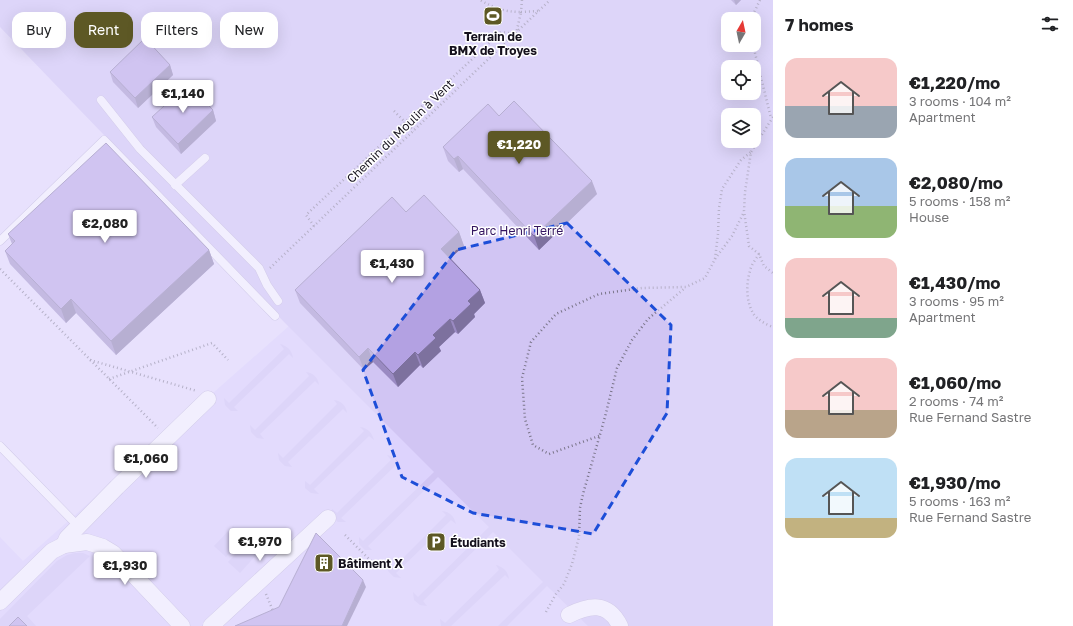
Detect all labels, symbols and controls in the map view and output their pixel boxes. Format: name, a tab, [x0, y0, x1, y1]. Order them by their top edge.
sports icon: Terrain de BMX de Troyes	[482, 5, 504, 27]
chip: Buy	[12, 12, 66, 48]
chip: Rent	[74, 12, 133, 48]
chip: Filters	[141, 12, 212, 48]
chip: New	[220, 12, 278, 48]
north arrow	[721, 12, 761, 52]
map controls	[721, 12, 761, 148]
icon: filters	[1039, 13, 1061, 35]
text: 7 homes	[785, 14, 853, 35]
place label: Terrain de BMX de Troyes	[449, 29, 537, 58]
button: locate	[721, 60, 761, 100]
text: €1,220/mo	[909, 72, 1000, 93]
icon: home	[817, 74, 865, 122]
street label: Chemin du Moulin à Vent	[343, 76, 457, 186]
pin: €1,140	[150, 80, 216, 114]
text: €1,140	[161, 85, 205, 101]
text: 3 rooms · 104 m²	[909, 93, 1011, 109]
button: layers	[721, 108, 761, 148]
text: Apartment	[909, 109, 976, 125]
pin: €1,220	[486, 131, 552, 165]
text: €1,220	[497, 136, 541, 152]
text: €2,080/mo	[909, 172, 1003, 193]
icon: home	[817, 174, 865, 222]
text: 5 rooms · 158 m²	[909, 193, 1010, 209]
text: House	[909, 209, 949, 225]
pin: €2,080	[72, 210, 138, 244]
text: €2,080	[82, 215, 128, 231]
park label: Parc Henri Terré	[471, 223, 563, 238]
pin: €1,430	[359, 250, 425, 284]
text: €1,430	[370, 255, 414, 271]
text: €1,430/mo	[909, 272, 1000, 293]
icon: home	[817, 274, 865, 322]
text: 3 rooms · 95 m²	[909, 293, 1004, 309]
text: Apartment	[909, 309, 976, 325]
text: €1,060/mo	[909, 372, 1001, 393]
icon: home	[817, 374, 865, 422]
text: 2 rooms · 74 m²	[909, 393, 1003, 409]
text: Rue Fernand Sastre	[909, 409, 1031, 425]
pin: €1,060	[113, 445, 179, 479]
text: €1,060	[123, 450, 169, 466]
text: €1,930/mo	[909, 472, 1001, 493]
icon: home	[817, 474, 865, 522]
text: 5 rooms · 163 m²	[909, 493, 1010, 509]
text: Rue Fernand Sastre	[909, 509, 1031, 525]
pin: €1,970	[227, 528, 293, 562]
parking icon: Étudiants	[425, 531, 447, 553]
text: €1,970	[238, 533, 282, 549]
place label: Étudiants	[450, 535, 506, 550]
pin: €1,930	[92, 552, 158, 586]
building icon: Bâtiment X	[313, 552, 335, 574]
place label: Bâtiment X	[338, 556, 403, 571]
text: €1,930	[103, 557, 147, 573]

